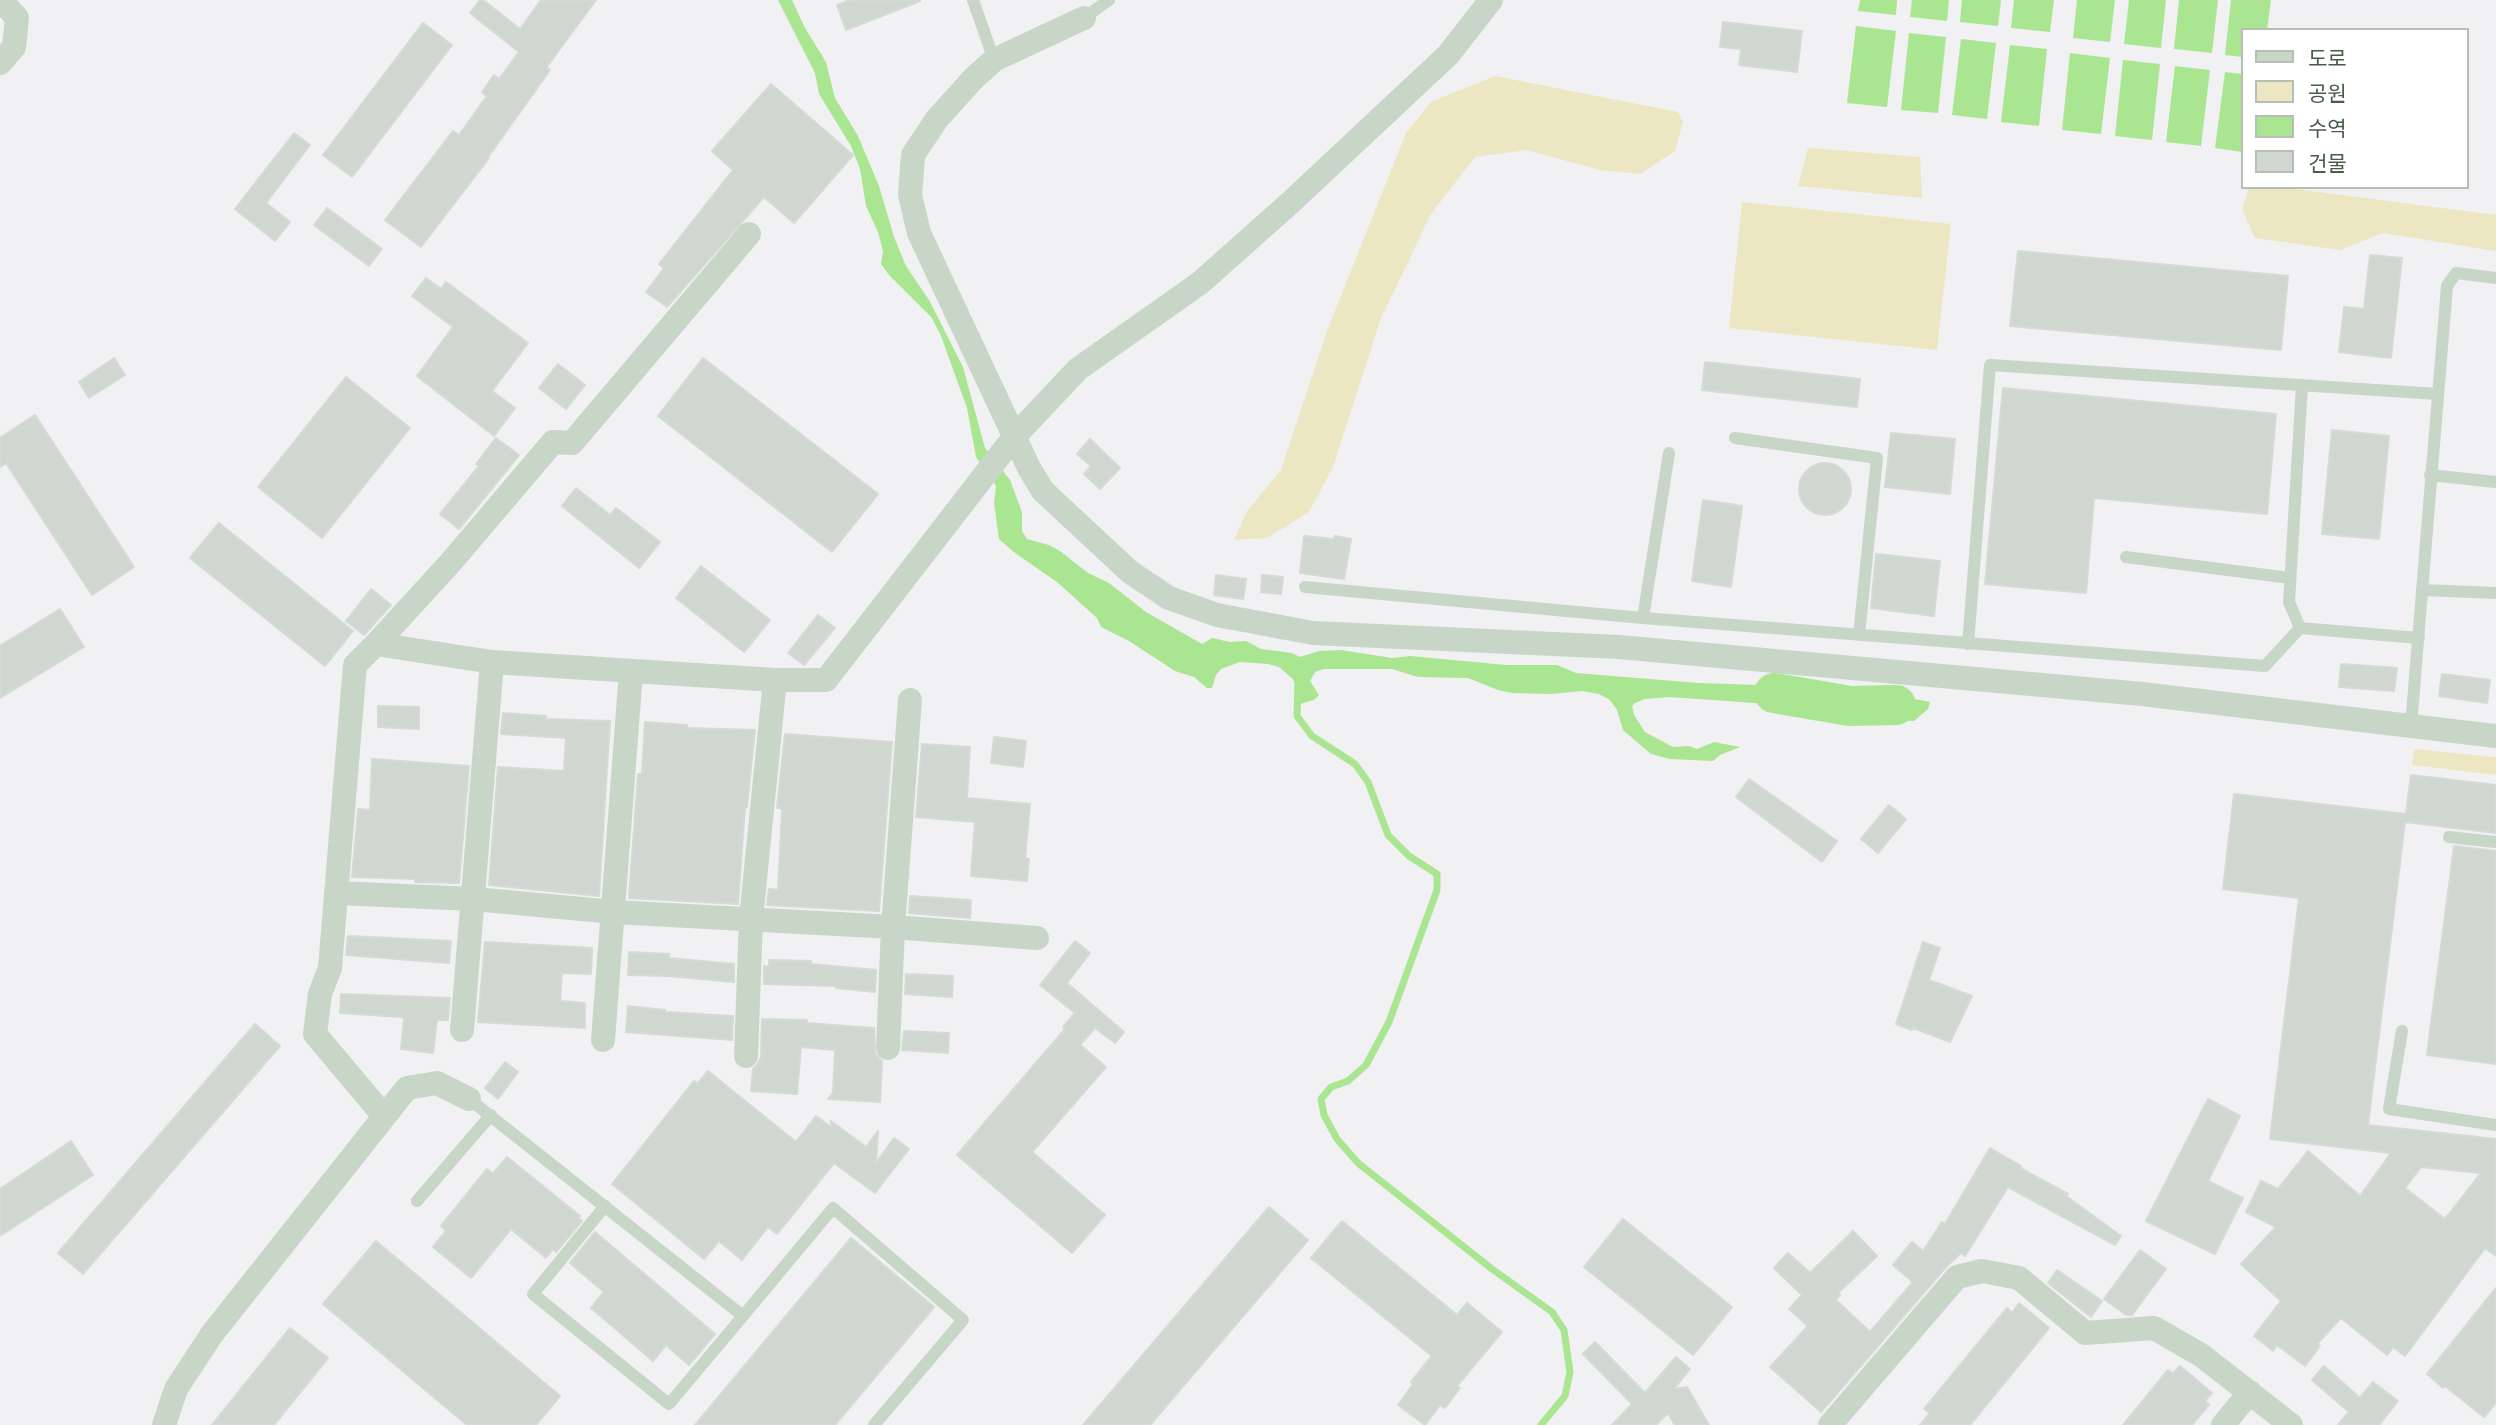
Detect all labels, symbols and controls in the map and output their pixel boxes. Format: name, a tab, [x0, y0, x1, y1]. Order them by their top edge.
legend	[2240, 28, 2468, 189]
text: 도로	[2308, 45, 2347, 70]
text: 공원	[2308, 80, 2347, 105]
text: 수역	[2308, 115, 2347, 140]
text: 건물	[2308, 150, 2347, 175]

